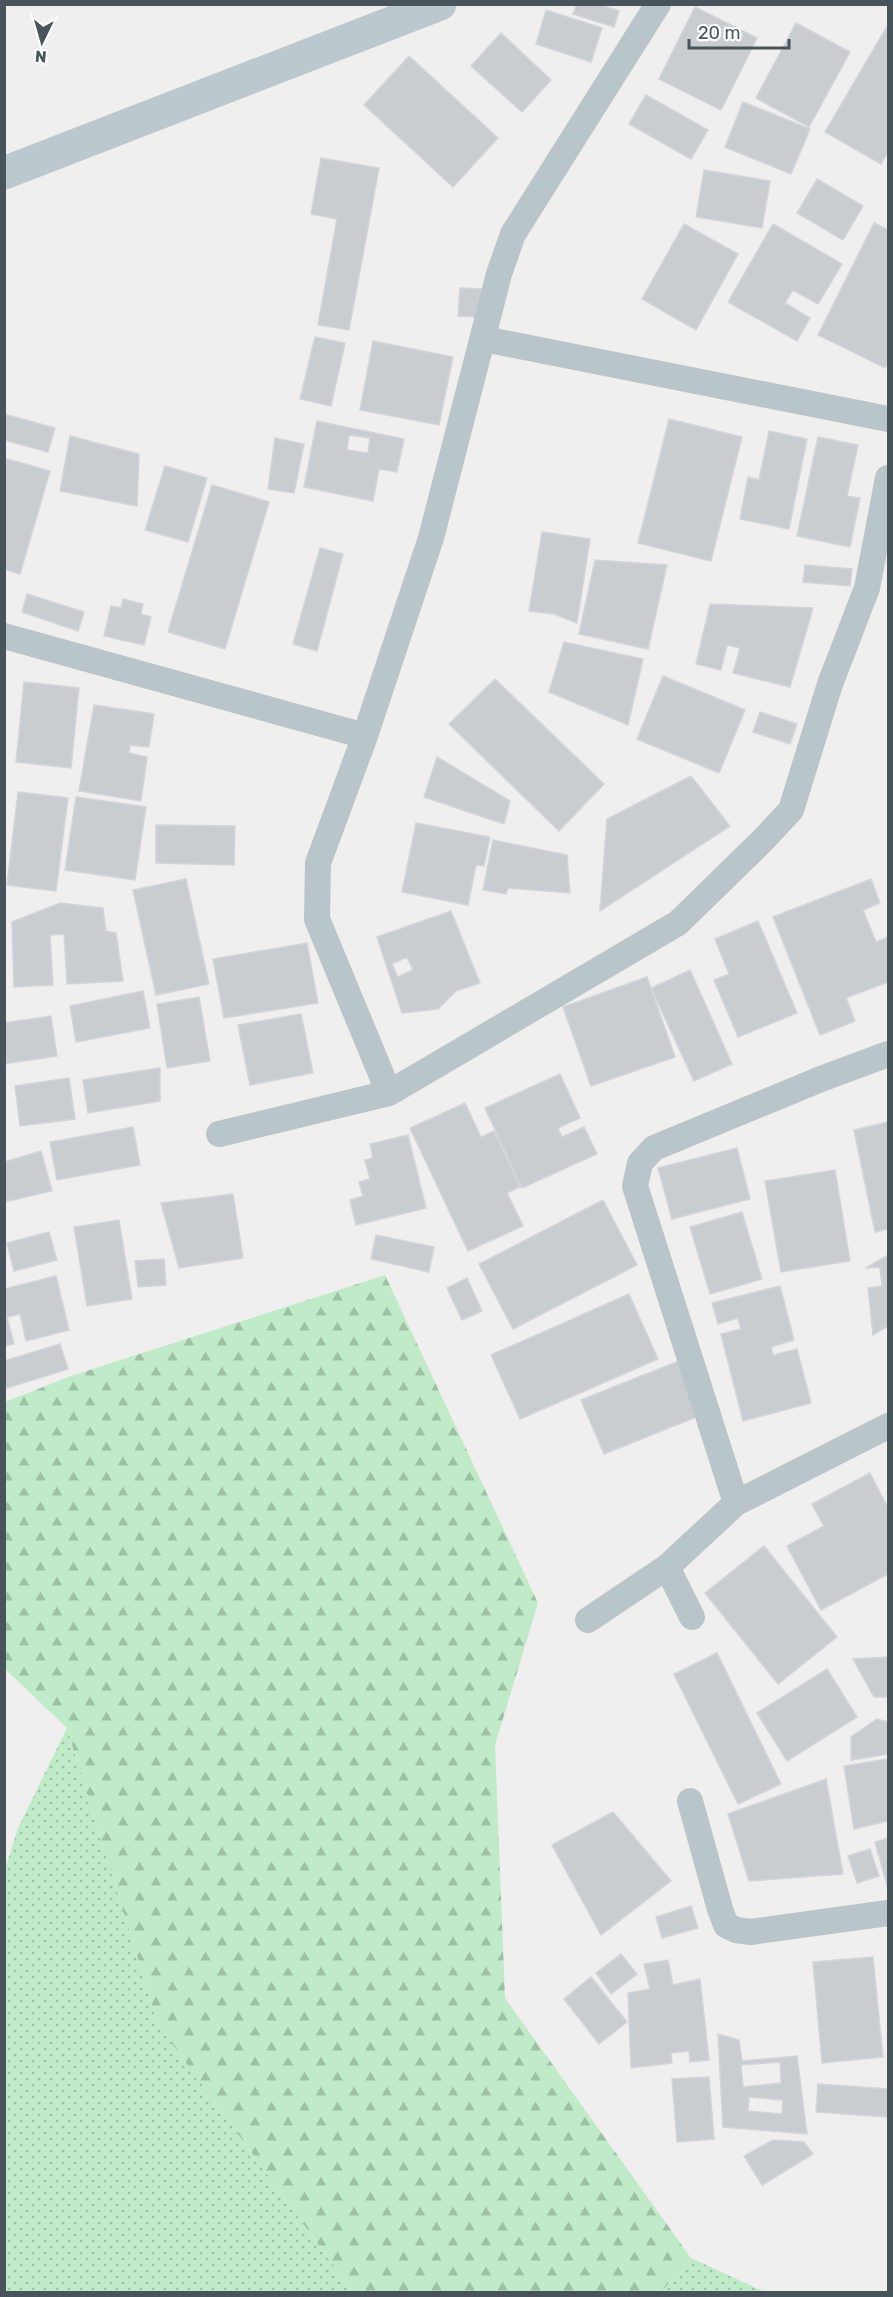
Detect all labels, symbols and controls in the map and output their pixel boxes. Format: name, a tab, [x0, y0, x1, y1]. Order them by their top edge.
north arrow	[12, 12, 72, 72]
scale bar	[689, 12, 790, 50]
text: 20 m	[698, 22, 740, 44]
text: N	[34, 46, 47, 66]

